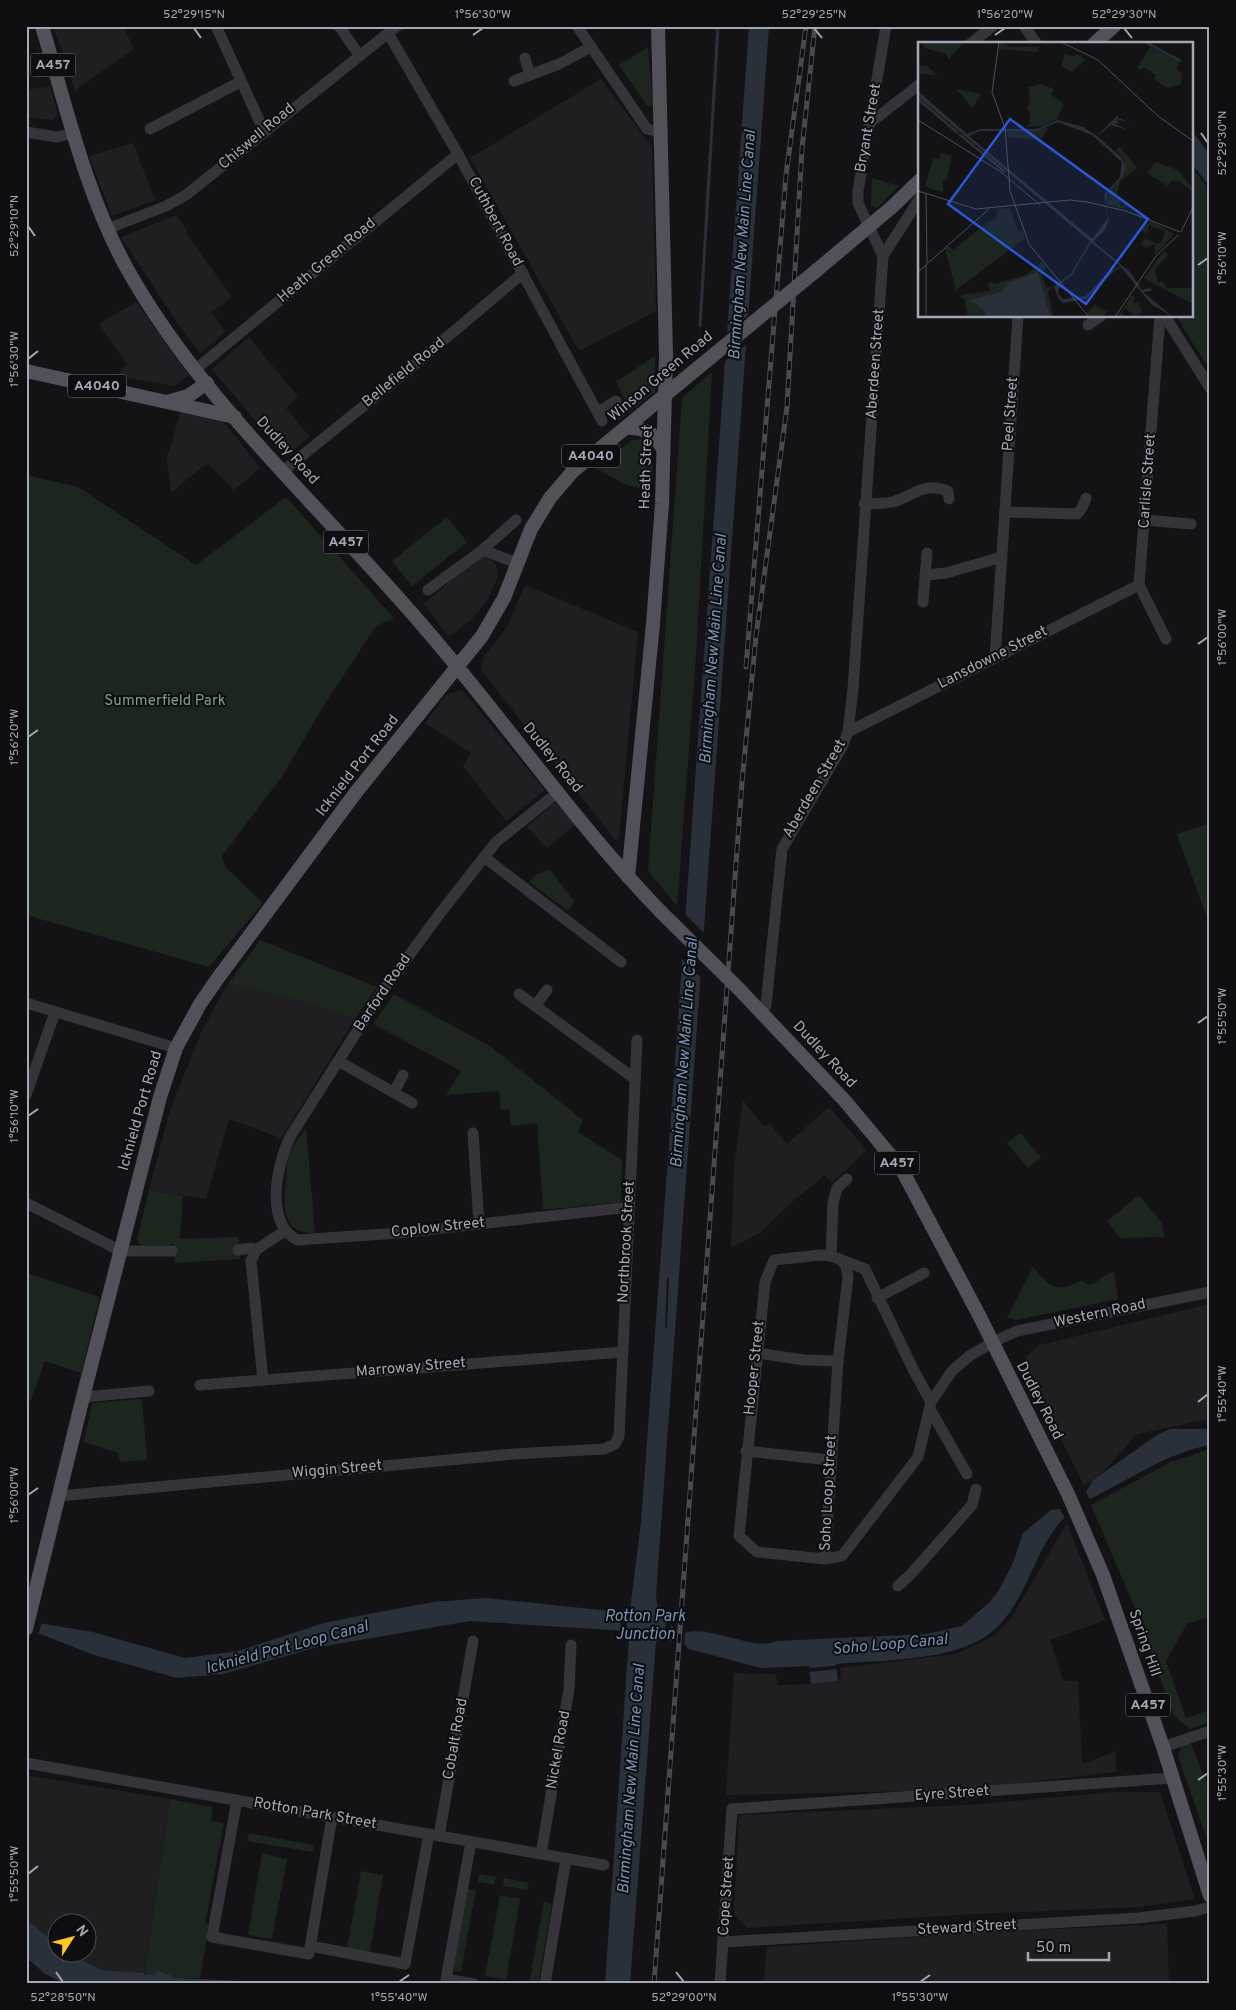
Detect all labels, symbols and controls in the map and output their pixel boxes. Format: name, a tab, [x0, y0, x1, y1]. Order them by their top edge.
text: 52°29'15"N	[163, 7, 225, 23]
text: 1°56'30"W	[455, 7, 511, 23]
text: 52°29'25"N	[782, 7, 846, 23]
text: 1°56'20"W	[977, 7, 1033, 23]
text: 52°29'30"N	[1092, 7, 1156, 23]
inset map	[918, 42, 1194, 318]
road number: A457	[30, 54, 76, 76]
street label: Bryant Street	[852, 82, 886, 174]
street label: Chiswell Road	[215, 100, 299, 174]
text: 52°29'30"N	[1215, 111, 1231, 175]
water label: Birmingham New Main Line Canal	[725, 128, 761, 361]
street label: Cuthbert Road	[463, 174, 527, 270]
text: 52°29'10"N	[7, 195, 23, 257]
street label: Heath Green Road	[274, 214, 380, 308]
text: 1°56'10"W	[1215, 231, 1231, 285]
street label: Aberdeen Street	[863, 308, 889, 420]
street label: Winson Green Road	[605, 328, 717, 426]
text: 1°56'30"W	[7, 331, 23, 387]
street label: Bellefield Road	[359, 334, 449, 412]
road number: A4040	[68, 374, 126, 398]
street label: Peel Street	[999, 376, 1023, 452]
street label: Dudley Road	[252, 413, 322, 489]
street label: Heath Street	[636, 424, 658, 510]
street label: Carlisle Street	[1135, 433, 1161, 529]
road number: A4040	[562, 444, 620, 468]
road number: A457	[324, 530, 368, 554]
water label: Birmingham New Main Line Canal	[696, 532, 732, 765]
text: 1°56'00"W	[1215, 609, 1231, 665]
street label: Lansdowne Street	[935, 622, 1051, 694]
park label: Summerfield Park	[104, 692, 226, 711]
text: 1°56'20"W	[7, 709, 23, 765]
street label: Icknield Port Road	[312, 711, 404, 821]
street label: Dudley Road	[518, 719, 586, 797]
street label: Aberdeen Street	[779, 736, 851, 842]
water label: Birmingham New Main Line Canal	[667, 936, 703, 1169]
street label: Barford Road	[350, 951, 416, 1035]
text: 1°55'50"W	[1215, 988, 1231, 1044]
street label: Dudley Road	[788, 1017, 860, 1093]
street label: Icknield Port Road	[115, 1049, 167, 1173]
text: 1°56'10"W	[7, 1089, 23, 1143]
road number: A457	[874, 1152, 920, 1174]
street label: Northbrook Street	[614, 1180, 640, 1304]
street label: Coplow Street	[390, 1214, 486, 1242]
street label: Western Road	[1052, 1295, 1148, 1333]
street label: Hooper Street	[741, 1320, 769, 1416]
street label: Marroway Street	[355, 1354, 467, 1382]
street label: Dudley Road	[1011, 1359, 1067, 1443]
text: 1°55'40"W	[1215, 1366, 1231, 1422]
street label: Soho Loop Street	[816, 1434, 842, 1552]
street label: Wiggin Street	[291, 1457, 383, 1483]
text: 1°56'00"W	[7, 1467, 23, 1523]
water label: Rotton Park Junction	[604, 1607, 686, 1645]
street label: Spring Hill	[1124, 1607, 1164, 1679]
water label: Icknield Port Loop Canal	[204, 1616, 371, 1679]
water label: Soho Loop Canal	[832, 1630, 949, 1660]
water label: Birmingham New Main Line Canal	[614, 1662, 650, 1895]
road number: A457	[1126, 1694, 1170, 1716]
street label: Cobalt Road	[439, 1697, 473, 1781]
street label: Nickel Road	[543, 1709, 575, 1791]
text: 1°55'30"W	[1215, 1745, 1231, 1801]
street label: Eyre Street	[914, 1782, 990, 1806]
street label: Rotton Park Street	[252, 1794, 378, 1834]
text: 1°55'50"W	[7, 1846, 23, 1902]
street label: Cope Street	[715, 1856, 739, 1936]
north arrow	[48, 1912, 98, 1962]
street label: Steward Street	[917, 1916, 1017, 1940]
text: N	[71, 1922, 91, 1940]
scale bar	[1028, 1930, 1110, 1962]
text: 50 m	[1036, 1939, 1071, 1958]
text: 52°28'50"N	[30, 1990, 96, 2006]
text: 1°55'40"W	[371, 1990, 427, 2006]
text: 52°29'00"N	[651, 1990, 717, 2006]
text: 1°55'30"W	[892, 1990, 948, 2006]

